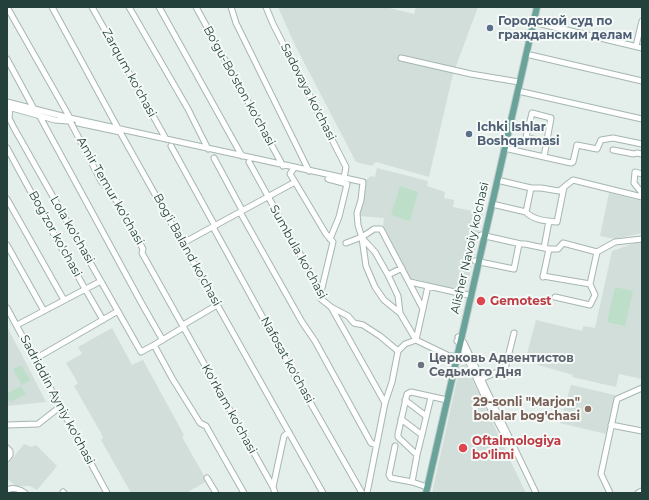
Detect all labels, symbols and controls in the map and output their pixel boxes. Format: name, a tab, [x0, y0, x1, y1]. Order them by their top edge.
place label: Городской суд по гражданским делам	[498, 14, 632, 42]
street label: Bo'gu-Bo'ston ko'chasi	[200, 23, 278, 149]
marker: Городской суд по гражданским делам	[485, 23, 495, 33]
street label: Zarqum ko'chasi	[99, 26, 159, 120]
street label: Sadovaya ko'chasi	[277, 41, 339, 143]
place label: Ichki Ishlar Boshqarmasi	[477, 120, 560, 148]
marker: Ichki Ishlar Boshqarmasi	[464, 129, 474, 139]
street label: Amir Temur ko'chasi	[73, 134, 147, 248]
street label: Alisher Navoiy ko'chasi	[448, 181, 492, 315]
street label: Bog'zor ko'chasi	[25, 188, 85, 280]
street label: Bog'i Baland ko'chasi	[150, 191, 224, 309]
street label: Lola ko'chasi	[47, 194, 97, 266]
street label: Sumbula ko'chasi	[266, 202, 330, 302]
place label: Gemotest	[490, 294, 552, 308]
marker: Gemotest	[475, 295, 487, 307]
street label: Nafosat ko'chasi	[257, 314, 317, 406]
street label: Sadriddin Ayniy ko'chasi	[17, 333, 97, 467]
place label: Церковь Адвентистов Седьмого Дня	[429, 351, 574, 379]
marker: Церковь Адвентистов Седьмого Дня	[416, 360, 426, 370]
street label: Ko'rkam ko'chasi	[198, 362, 260, 456]
place label: 29-sonli "Marjon" bolalar bog'chasi	[473, 395, 580, 423]
marker: 29-sonli "Marjon" bolalar bog'chasi	[583, 404, 593, 414]
place label: Oftalmologiya bo'limi	[472, 434, 561, 462]
marker: Oftalmologiya bo'limi	[457, 442, 469, 454]

